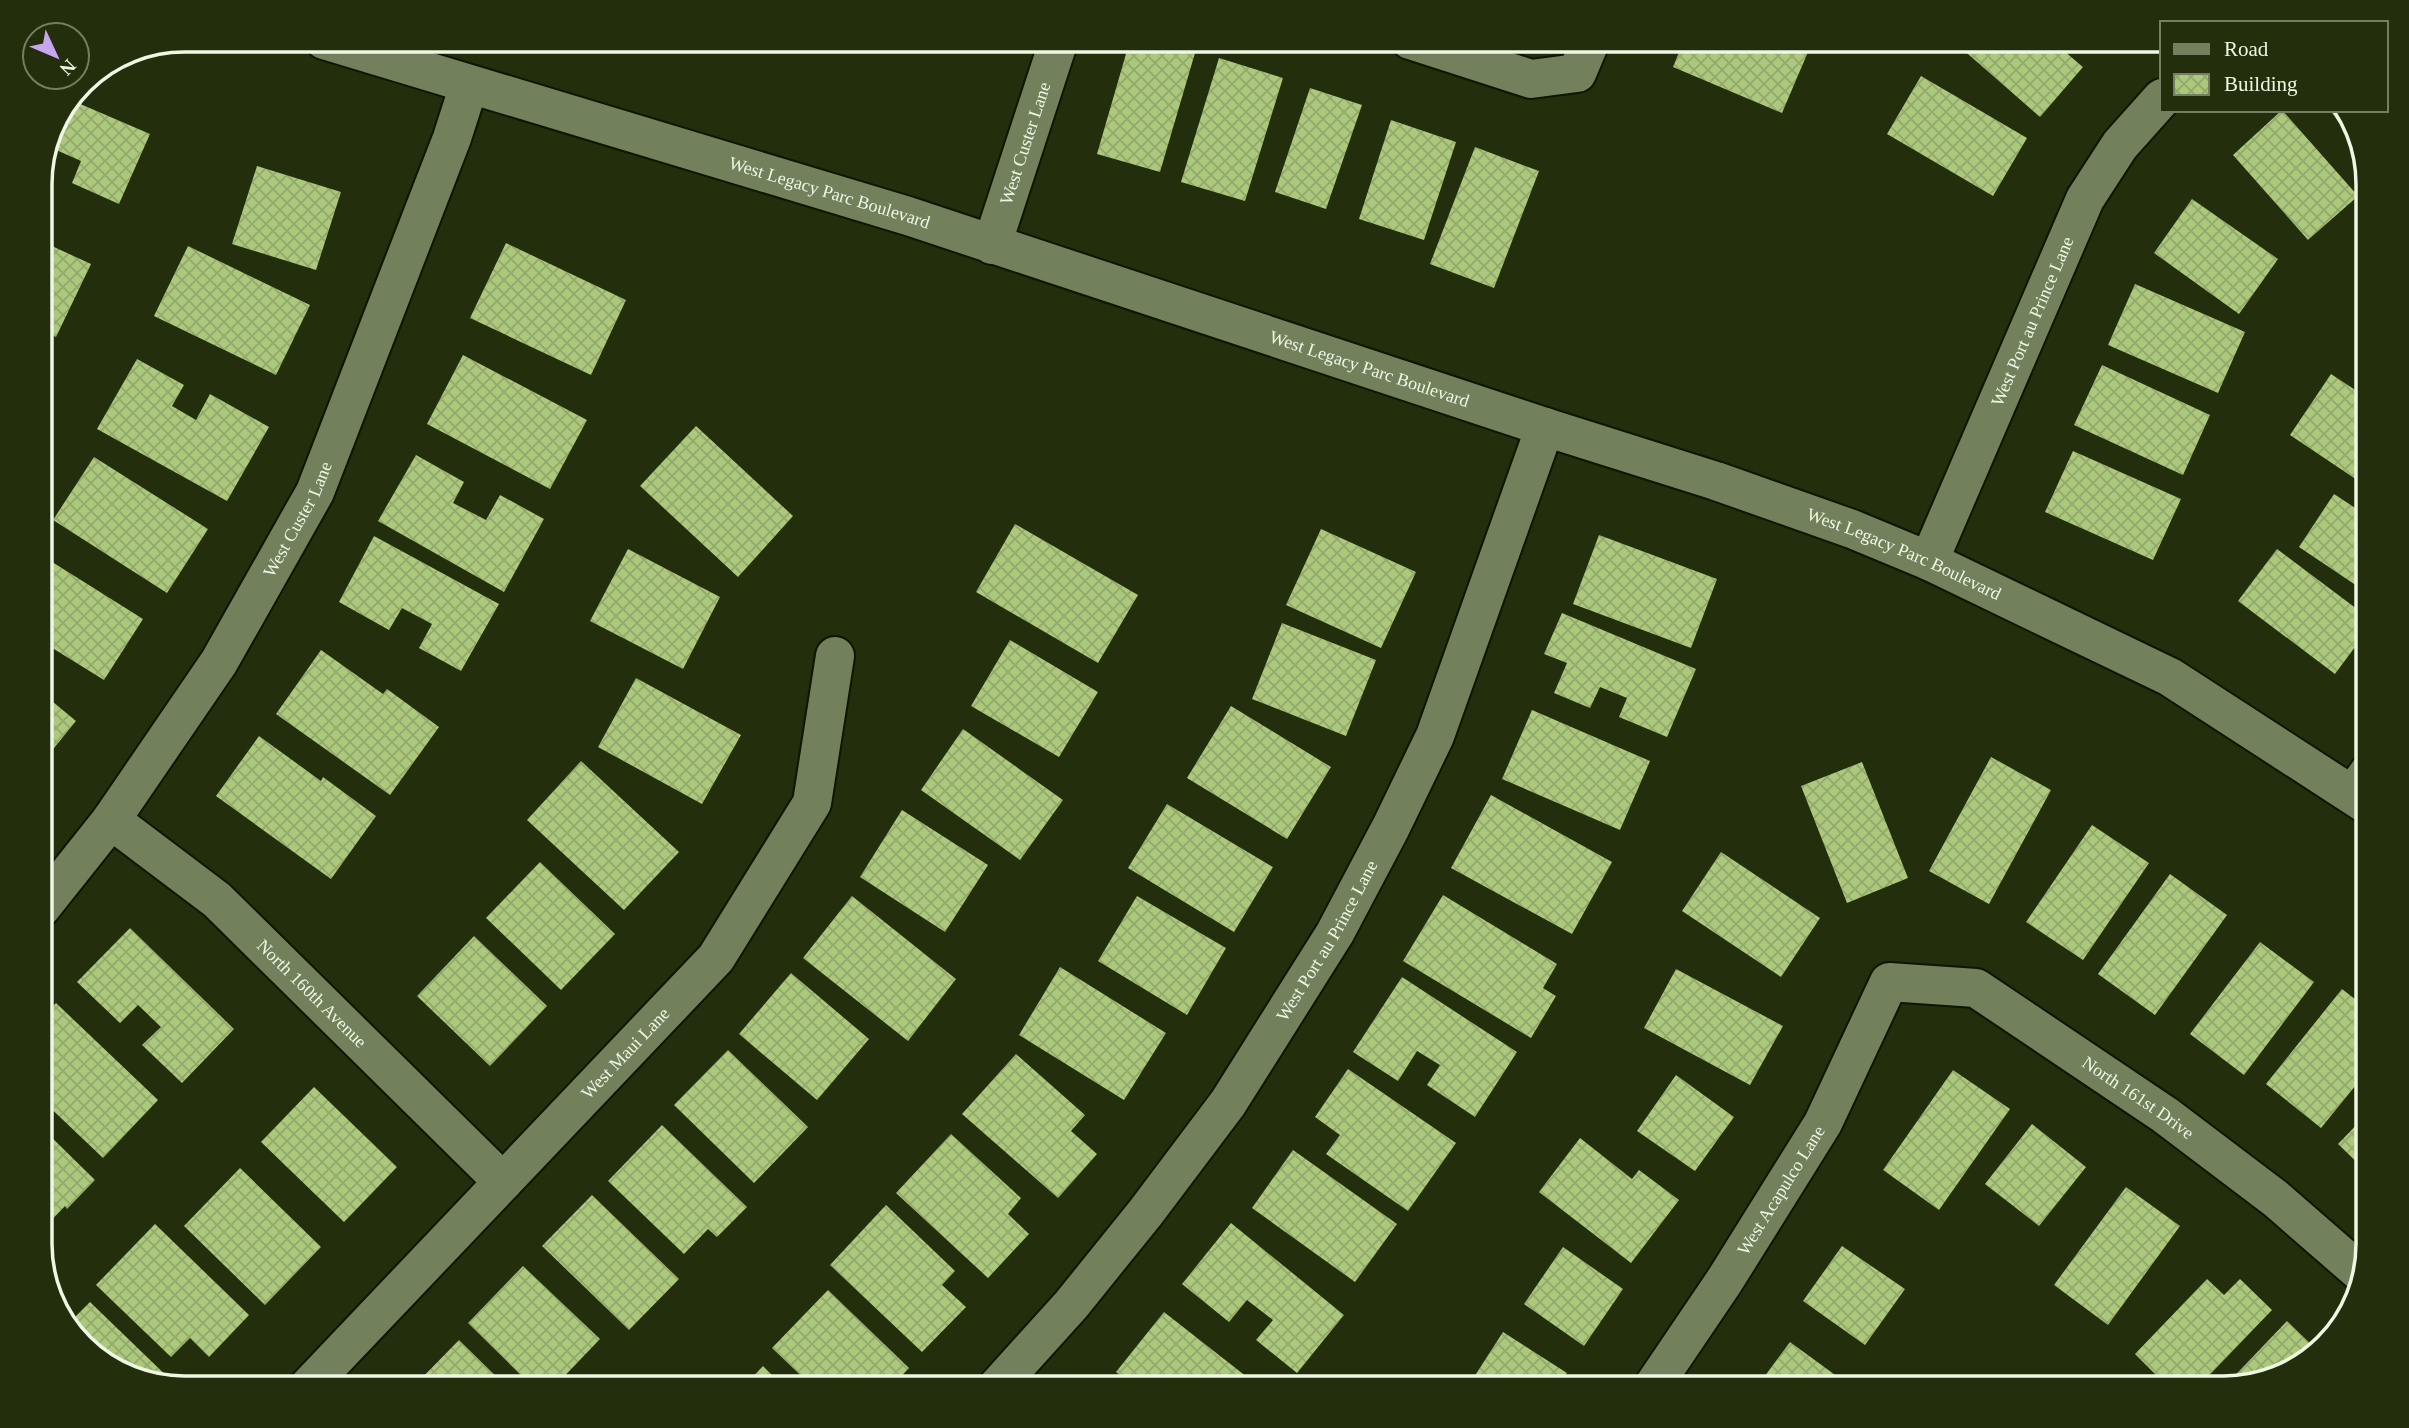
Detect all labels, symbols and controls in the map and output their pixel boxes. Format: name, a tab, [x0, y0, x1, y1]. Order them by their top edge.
north arrow	[21, 21, 91, 91]
legend	[2160, 21, 2388, 112]
text: Road	[2224, 37, 2269, 61]
text: N	[55, 55, 80, 80]
text: Building	[2224, 72, 2298, 96]
street label: West Custer Lane	[996, 80, 1055, 207]
street label: West Legacy Parc Boulevard	[727, 153, 933, 233]
street label: West Port au Prince Lane	[1987, 233, 2078, 409]
street label: West Legacy Parc Boulevard	[1267, 326, 1472, 411]
street label: West Custer Lane	[259, 459, 336, 580]
street label: West Legacy Parc Boulevard	[1804, 504, 2004, 604]
street label: West Port au Prince Lane	[1272, 857, 1382, 1025]
street label: North 160th Avenue	[253, 935, 371, 1052]
street label: West Maui Lane	[577, 1003, 674, 1103]
street label: North 161st Drive	[2078, 1052, 2198, 1143]
street label: West Acapulco Lane	[1733, 1122, 1829, 1259]

